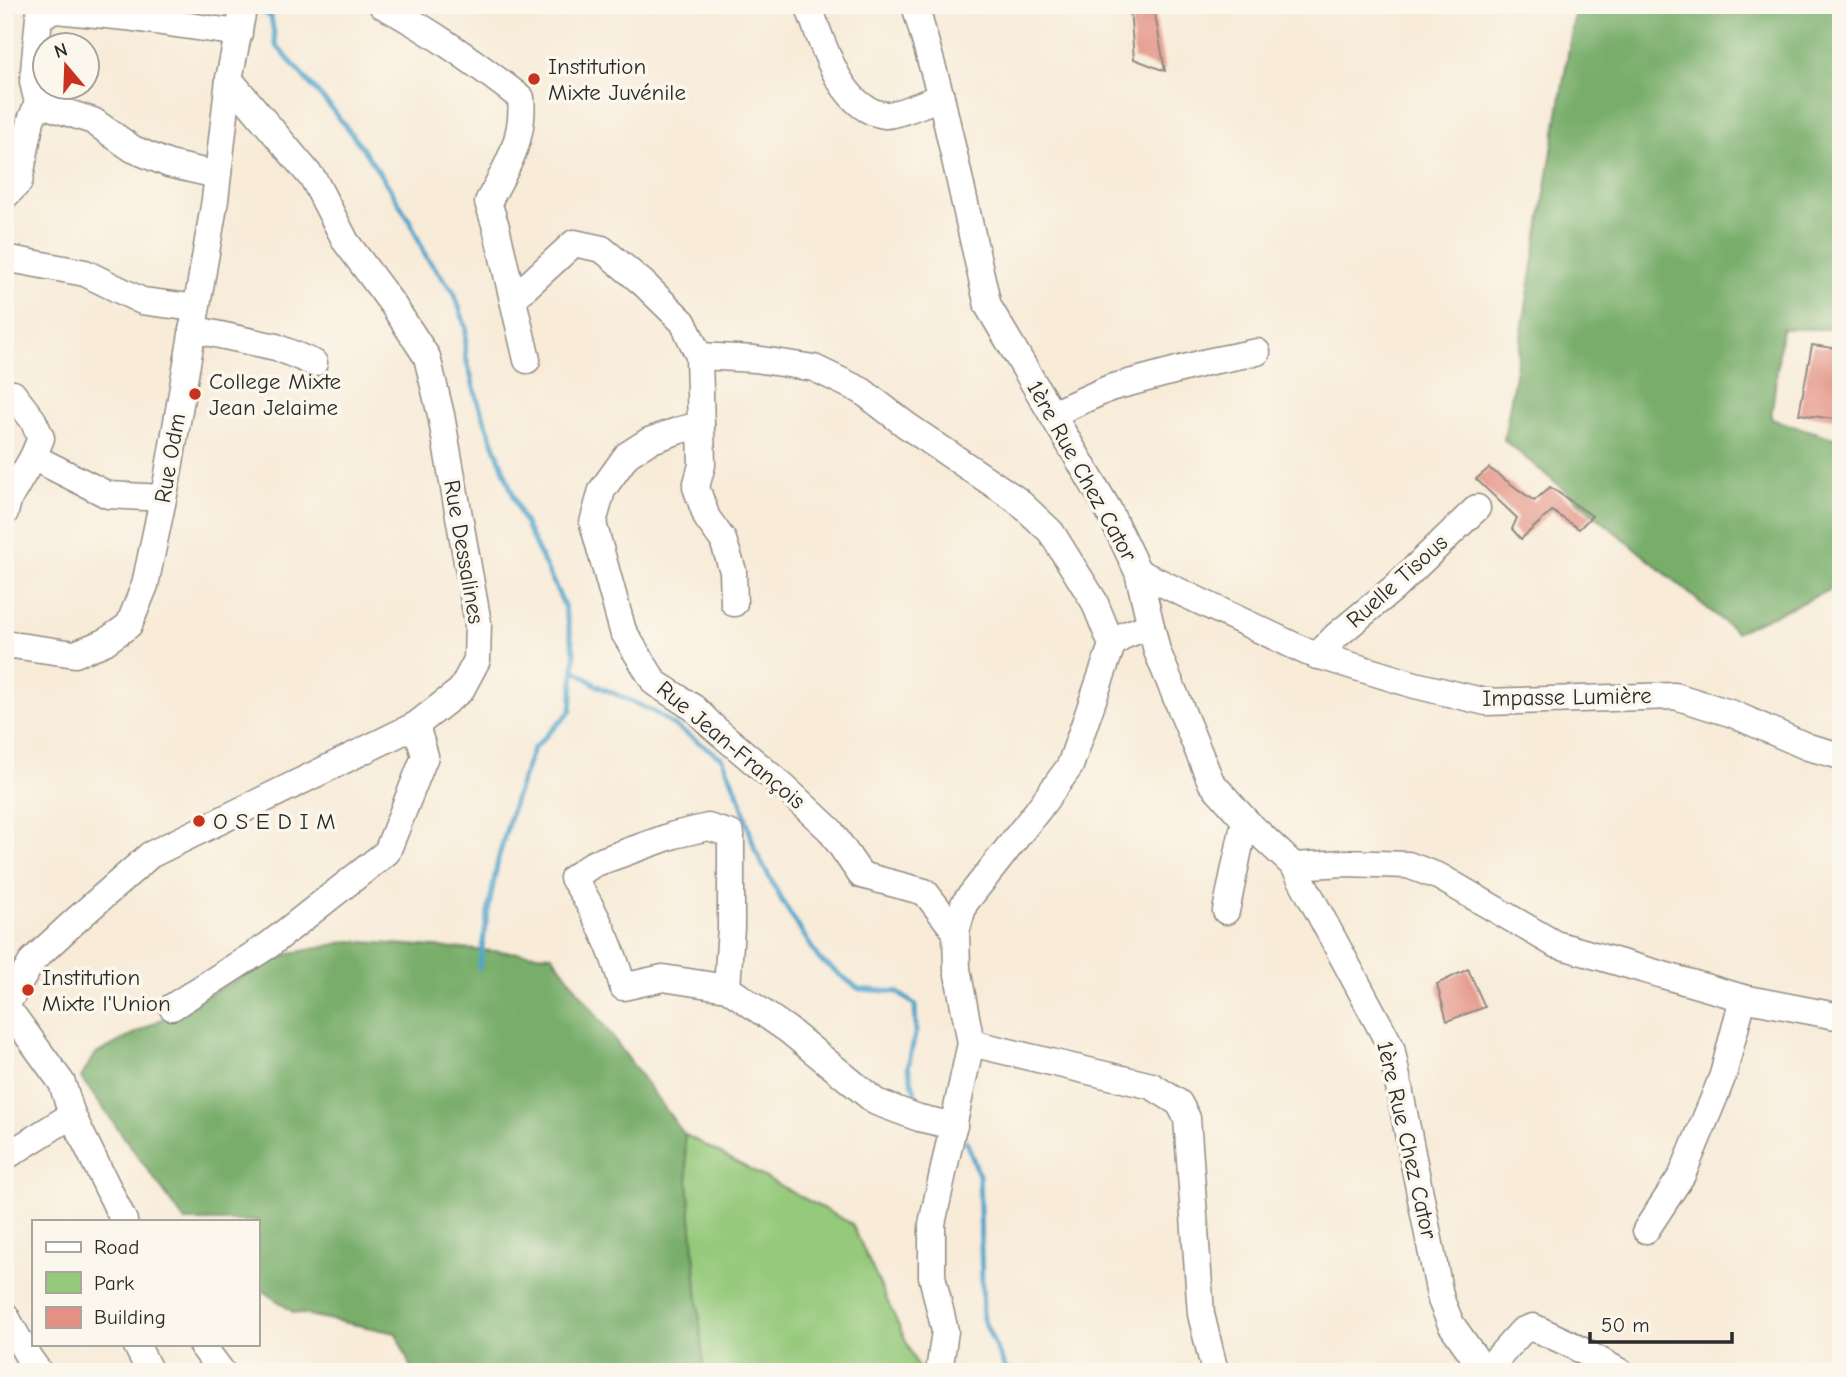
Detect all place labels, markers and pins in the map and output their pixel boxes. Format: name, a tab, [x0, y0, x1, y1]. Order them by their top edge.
place label: Institution Mixte Juvénile	[548, 53, 686, 106]
marker: Institution Mixte Juvénile	[526, 71, 542, 87]
place label: College Mixte Jean Jelaime	[209, 368, 341, 421]
marker: College Mixte Jean Jelaime	[187, 386, 203, 402]
place label: O S E D I M	[213, 808, 336, 835]
marker: O S E D I M	[191, 813, 207, 829]
place label: Institution Mixte l'Union	[42, 964, 171, 1017]
marker: Institution Mixte l'Union	[20, 982, 36, 998]

